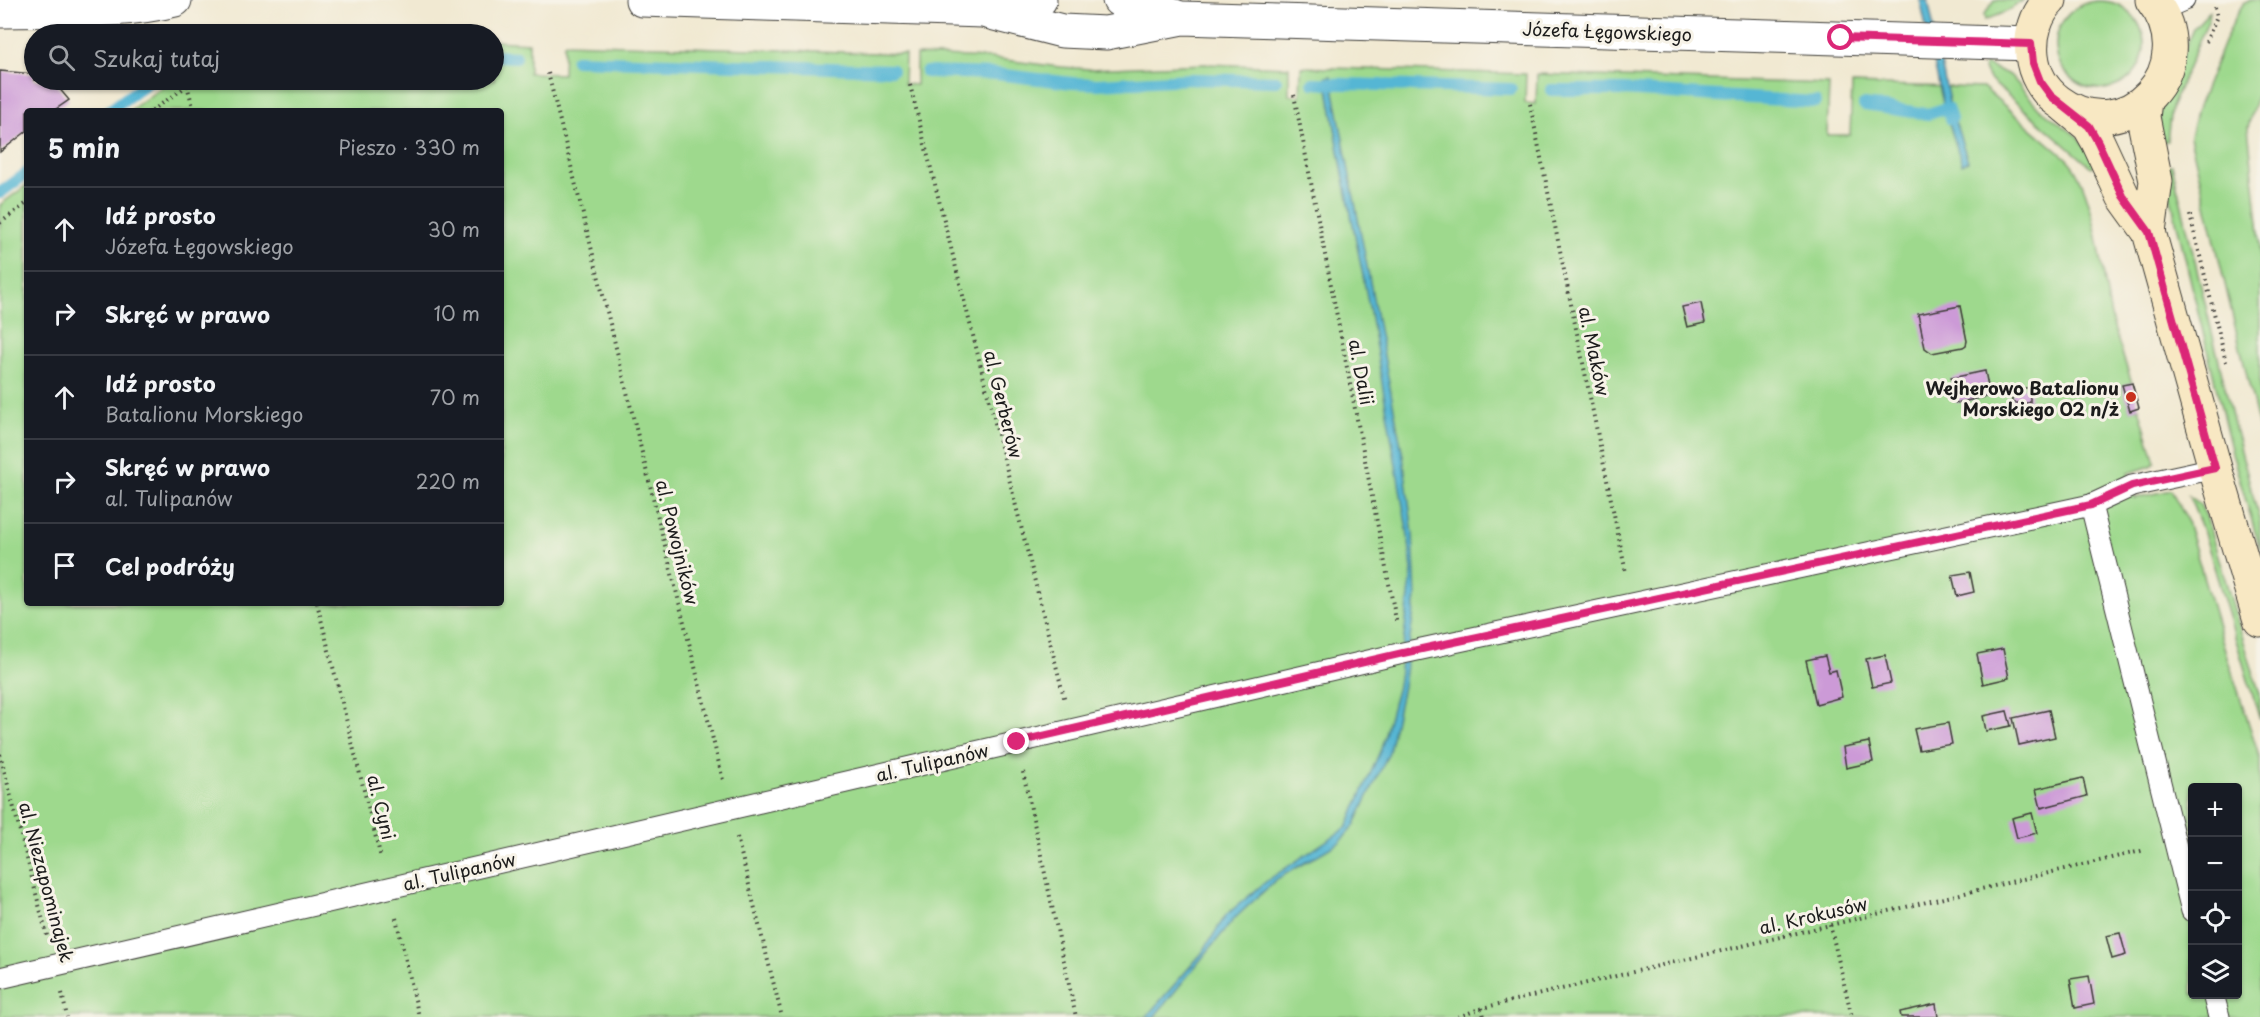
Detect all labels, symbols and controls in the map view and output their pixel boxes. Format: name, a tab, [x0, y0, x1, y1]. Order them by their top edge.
street label: Józefa Łęgowskiego	[1522, 15, 1692, 47]
search box	[24, 24, 504, 90]
route start	[1827, 24, 1853, 50]
icon: search	[45, 41, 78, 74]
text: Szukaj tutaj	[93, 41, 220, 74]
text: 5 min	[48, 128, 120, 167]
text: Pieszo · 330 m	[338, 132, 480, 162]
text: Idź prosto	[105, 198, 216, 231]
icon: ahead	[48, 213, 81, 246]
text: 30 m	[427, 214, 480, 244]
text: Józefa Łęgowskiego	[105, 231, 294, 261]
icon: right	[48, 297, 81, 330]
text: Skręć w prawo	[105, 297, 270, 330]
text: 10 m	[433, 298, 480, 328]
street label: al. Maków	[1572, 304, 1618, 398]
street label: al. Dalii	[1342, 337, 1382, 407]
street label: al. Gerberów	[978, 347, 1030, 461]
text: Idź prosto	[105, 366, 216, 399]
place label: Wejherowo Batalionu Morskiego 02 n/ż	[1925, 374, 2119, 422]
icon: ahead	[48, 381, 81, 414]
text: 70 m	[430, 382, 480, 412]
marker: Wejherowo Batalionu Morskiego 02 n/ż	[2124, 390, 2138, 404]
text: Batalionu Morskiego	[105, 399, 303, 429]
text: Skręć w prawo	[105, 450, 270, 483]
icon: right	[48, 465, 81, 498]
text: 220 m	[416, 466, 480, 496]
street label: al. Powojników	[649, 477, 707, 608]
text: al. Tulipanów	[105, 483, 233, 513]
icon: arrive	[48, 549, 81, 582]
text: Cel podróży	[105, 549, 235, 582]
route end	[1003, 728, 1029, 754]
street label: al. Tulipanów	[873, 736, 991, 788]
street label: al. Cyni	[361, 772, 403, 842]
map controls	[2188, 783, 2242, 999]
button: +	[2188, 783, 2242, 837]
street label: al. Niezapominajek	[13, 799, 81, 965]
button: −	[2188, 837, 2242, 891]
street label: al. Tulipanów	[400, 845, 518, 897]
street label: al. Krokusów	[1756, 889, 1870, 941]
button: locate	[2188, 891, 2242, 945]
button: layers	[2188, 945, 2242, 999]

